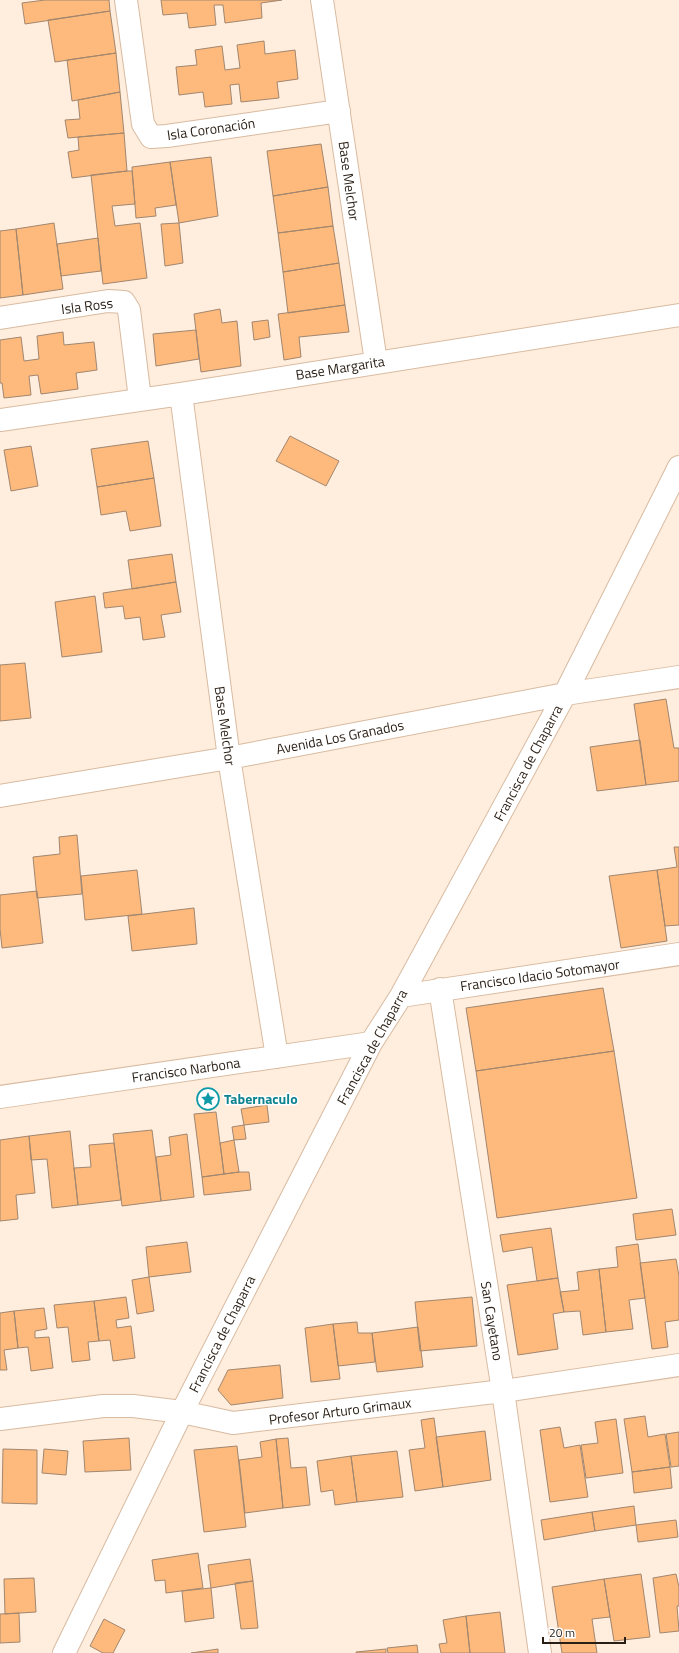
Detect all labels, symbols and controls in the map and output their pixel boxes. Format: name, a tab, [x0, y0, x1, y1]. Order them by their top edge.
street label: Isla Coronación	[165, 112, 256, 145]
street label: Base Melchor	[334, 140, 365, 222]
street label: Isla Ross	[60, 292, 114, 319]
street label: Base Margarita	[294, 350, 386, 385]
street label: Base Melchor	[210, 685, 241, 767]
street label: Francisca de Chaparra	[488, 701, 567, 825]
street label: Avenida Los Granados	[274, 714, 406, 759]
street label: Francisco Idacio Sotomayor	[459, 953, 621, 996]
street label: Francisca de Chaparra	[331, 985, 412, 1108]
street label: Francisco Narbona	[130, 1052, 241, 1088]
place icon: Tabernaculo	[195, 1086, 221, 1112]
place label: Tabernaculo	[224, 1088, 298, 1109]
street label: Francisca de Chaparra	[183, 1271, 260, 1396]
street label: San Cayetano	[476, 1280, 509, 1362]
street label: Profesor Arturo Grimaux	[267, 1391, 413, 1430]
scale bar	[543, 1619, 625, 1645]
text: 20 m	[549, 1623, 575, 1642]

